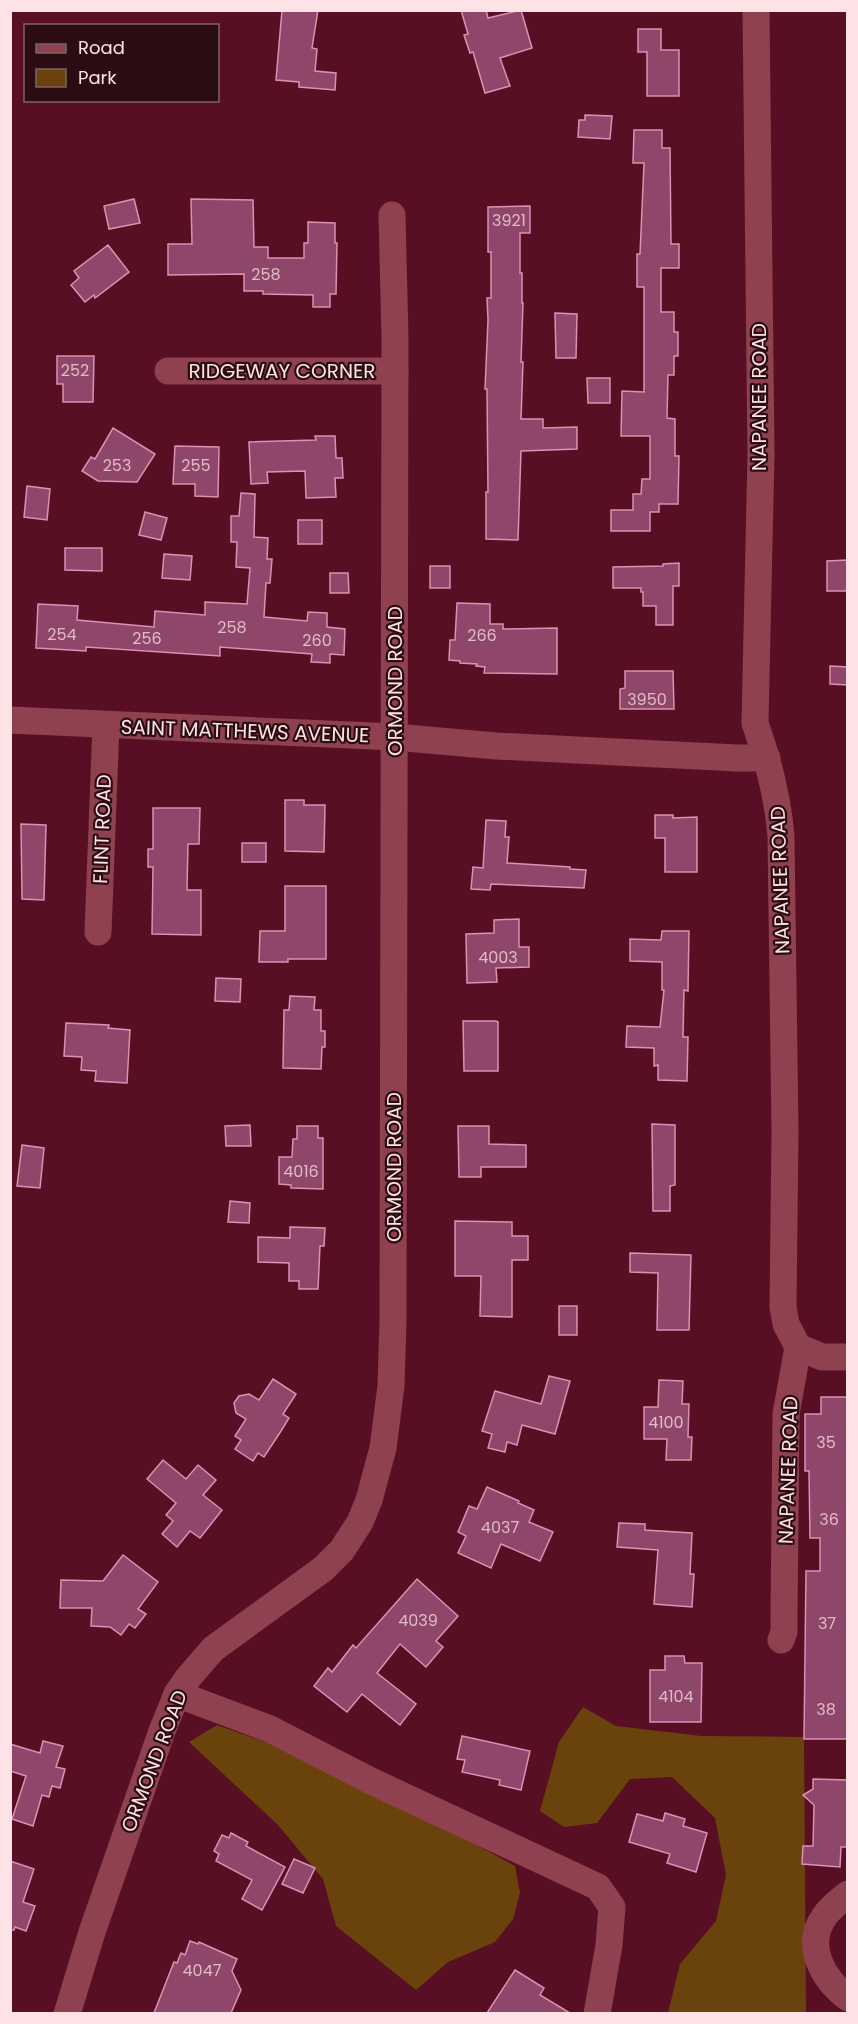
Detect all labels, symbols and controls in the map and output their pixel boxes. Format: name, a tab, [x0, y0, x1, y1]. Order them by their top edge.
legend	[24, 24, 219, 102]
text: Road	[78, 35, 125, 60]
text: Park	[78, 65, 117, 90]
house number: 3921	[492, 209, 526, 232]
house number: 258	[251, 263, 281, 286]
street label: NAPANEE ROAD	[745, 323, 773, 471]
street label: RIDGEWAY CORNER	[189, 357, 375, 385]
house number: 252	[61, 359, 89, 382]
house number: 253	[103, 454, 131, 477]
house number: 255	[181, 454, 211, 477]
street label: ORMOND ROAD	[381, 606, 409, 756]
house number: 258	[217, 616, 247, 639]
house number: 254	[47, 623, 77, 646]
house number: 266	[467, 624, 497, 647]
house number: 256	[132, 627, 162, 650]
house number: 260	[302, 629, 332, 652]
house number: 3950	[627, 688, 667, 711]
street label: SAINT MATTHEWS AVENUE	[120, 713, 370, 749]
street label: FLINT ROAD	[86, 774, 118, 884]
street label: NAPANEE ROAD	[763, 806, 797, 954]
house number: 4003	[478, 946, 518, 969]
street label: ORMOND ROAD	[380, 1092, 408, 1242]
house number: 4016	[283, 1160, 319, 1183]
street label: NAPANEE ROAD	[771, 1396, 805, 1544]
house number: 4100	[648, 1411, 684, 1434]
house number: 35	[816, 1431, 836, 1454]
house number: 36	[819, 1508, 839, 1531]
house number: 4037	[481, 1516, 519, 1539]
house number: 4039	[398, 1609, 438, 1632]
house number: 37	[818, 1612, 836, 1635]
house number: 4104	[658, 1685, 694, 1708]
street label: ORMOND ROAD	[114, 1686, 194, 1836]
house number: 38	[816, 1698, 836, 1721]
house number: 4047	[183, 1959, 222, 1982]

